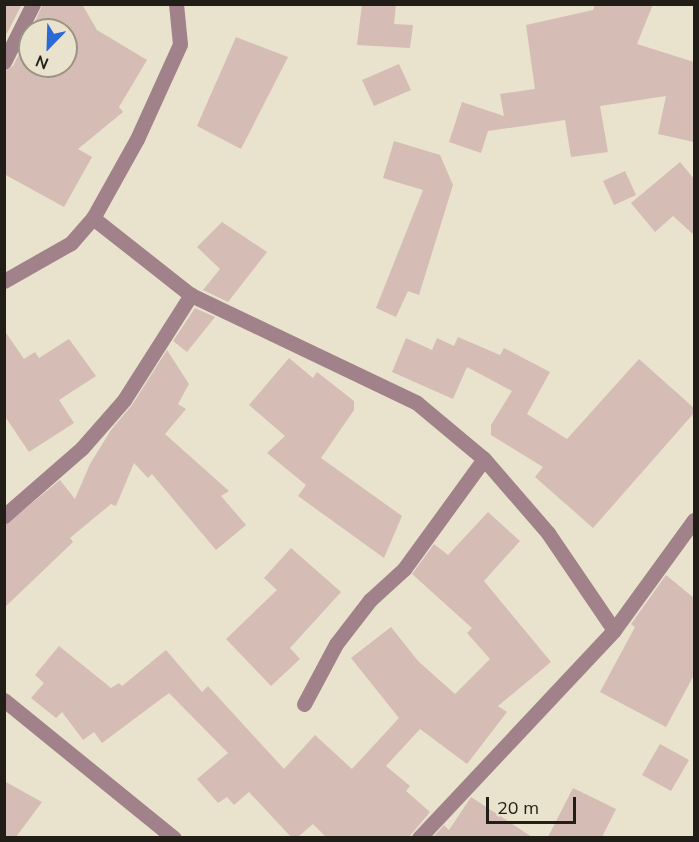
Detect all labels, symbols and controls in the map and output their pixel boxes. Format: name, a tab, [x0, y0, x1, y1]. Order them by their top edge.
north arrow	[18, 18, 78, 78]
text: N	[32, 51, 51, 74]
scale bar	[489, 785, 579, 823]
text: 20 m	[497, 796, 539, 819]

